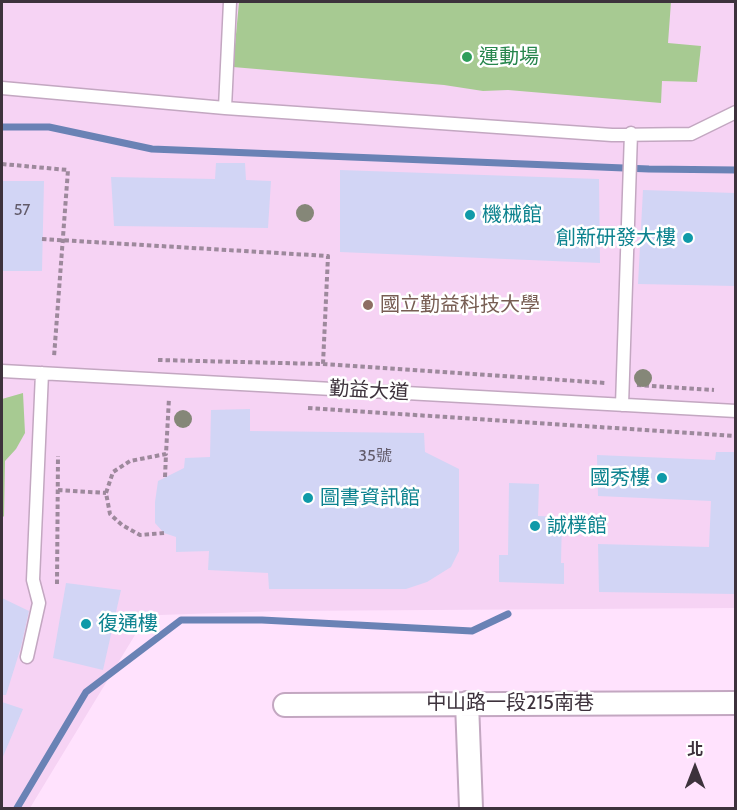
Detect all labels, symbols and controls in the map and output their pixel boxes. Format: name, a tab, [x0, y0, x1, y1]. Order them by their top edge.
place label: 運動場	[479, 45, 539, 69]
marker: 運動場	[460, 50, 474, 64]
house number: 57	[14, 200, 30, 220]
place label: 機械館	[482, 203, 542, 227]
marker: 機械館	[463, 208, 477, 222]
place label: 創新研發大樓	[556, 226, 676, 250]
marker: 創新研發大樓	[681, 231, 695, 245]
place label: 國立勤益科技大學	[380, 293, 540, 317]
marker: 國立勤益科技大學	[361, 298, 375, 312]
street label: 勤益大道	[328, 377, 410, 405]
house number: 35號	[358, 446, 392, 466]
place label: 國秀樓	[590, 466, 650, 490]
marker: 國秀樓	[655, 471, 669, 485]
place label: 圖書資訊館	[320, 486, 420, 510]
marker: 圖書資訊館	[301, 491, 315, 505]
place label: 誠樸館	[547, 514, 607, 538]
marker: 誠樸館	[528, 519, 542, 533]
place label: 復通樓	[98, 612, 158, 636]
marker: 復通樓	[79, 617, 93, 631]
street label: 中山路一段215南巷	[426, 691, 594, 715]
north arrow	[665, 738, 725, 798]
text: 北	[687, 740, 703, 759]

